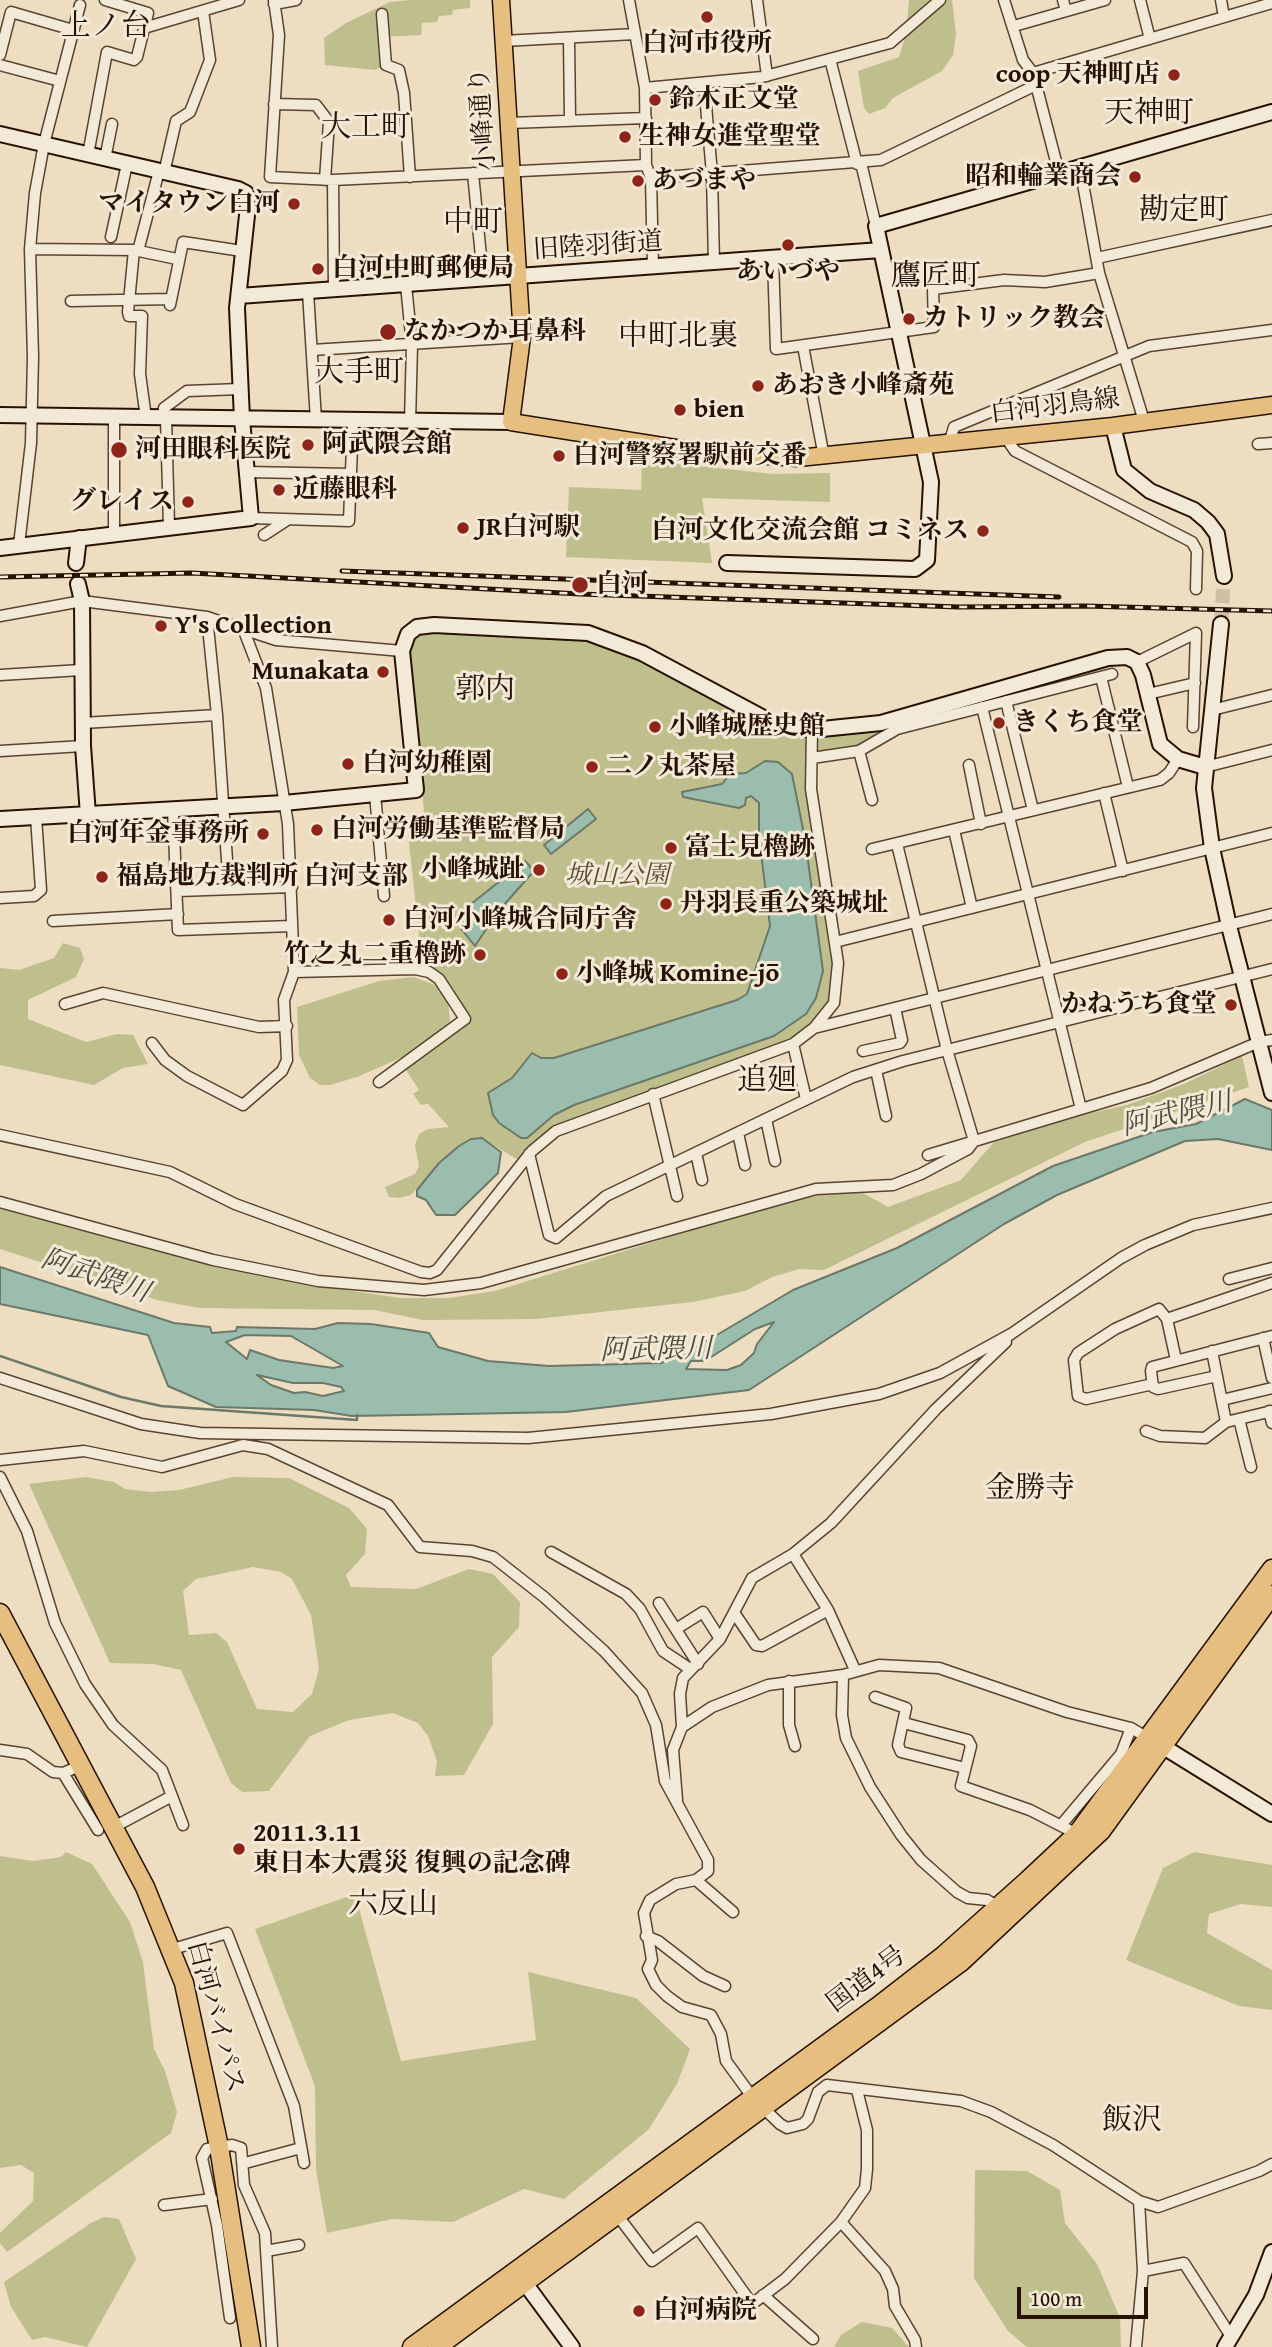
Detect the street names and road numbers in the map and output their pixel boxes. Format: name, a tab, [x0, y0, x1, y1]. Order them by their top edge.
street label: 小峰通り	[465, 66, 503, 172]
street label: 旧陸羽街道	[532, 227, 664, 267]
street label: 白河羽鳥線	[989, 384, 1121, 430]
street label: 白河バイパス	[180, 1938, 250, 2096]
street label: 国道4号	[821, 1940, 913, 2020]

